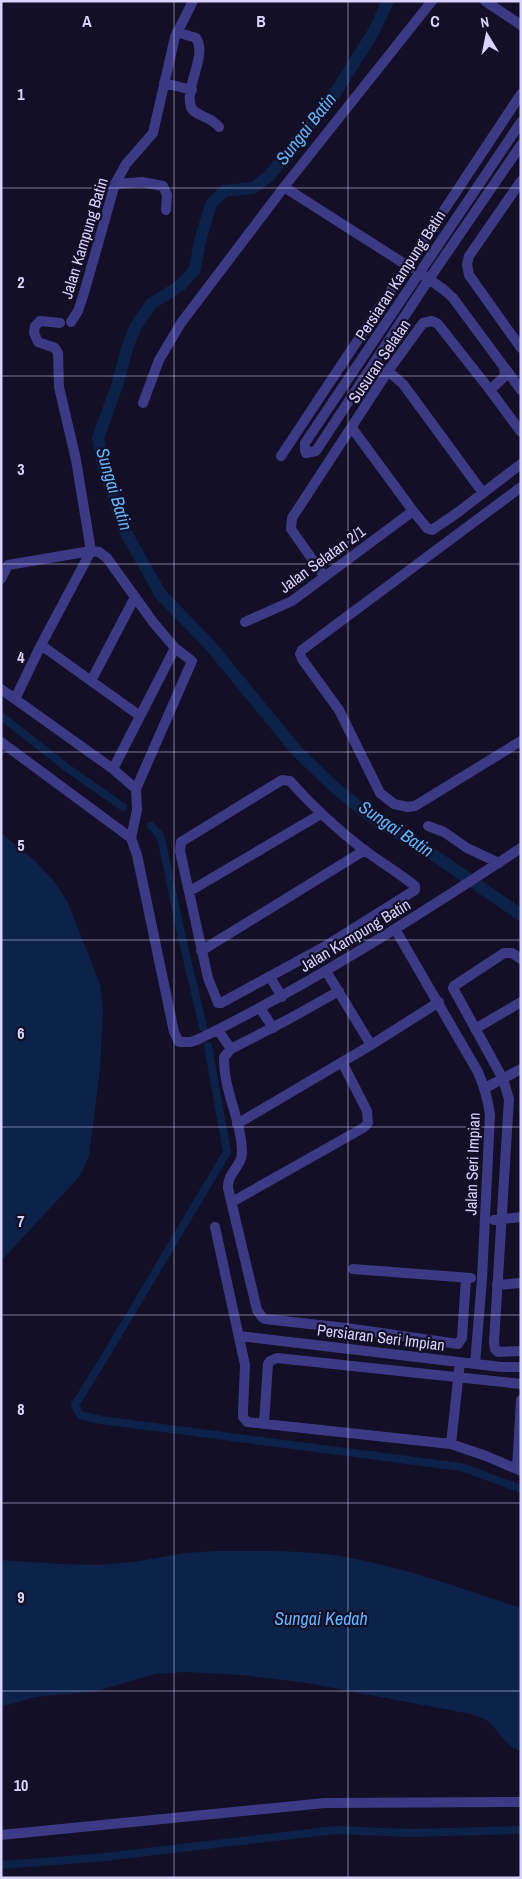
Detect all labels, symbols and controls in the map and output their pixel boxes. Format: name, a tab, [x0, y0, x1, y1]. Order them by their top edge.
text: A	[82, 10, 92, 32]
text: B	[256, 10, 266, 32]
text: C	[430, 10, 440, 32]
north arrow	[462, 10, 512, 60]
text: N	[479, 13, 490, 32]
text: 1	[17, 83, 25, 105]
water label: Sungai Batin	[269, 87, 342, 170]
street label: Jalan Kampung Batin	[55, 175, 113, 301]
street label: Persiaran Kampung Batin	[350, 206, 450, 344]
text: 2	[17, 271, 25, 293]
street label: Susuran Selatan	[343, 315, 415, 407]
water label: Sungai Batin	[90, 444, 139, 533]
text: 3	[17, 458, 25, 480]
street label: Jalan Selatan 2/1	[275, 520, 370, 598]
text: 4	[17, 646, 25, 668]
water label: Sungai Batin	[354, 794, 439, 863]
text: 5	[17, 834, 25, 856]
street label: Jalan Kampung Batin	[296, 893, 414, 977]
text: 6	[17, 1022, 25, 1044]
street label: Jalan Seri Impian	[459, 1112, 485, 1216]
text: 7	[17, 1210, 25, 1232]
street label: Persiaran Seri Impian	[316, 1318, 446, 1356]
text: 8	[17, 1398, 25, 1420]
text: 9	[17, 1586, 25, 1608]
water label: Sungai Kedah	[274, 1606, 368, 1631]
text: 10	[14, 1774, 28, 1796]

